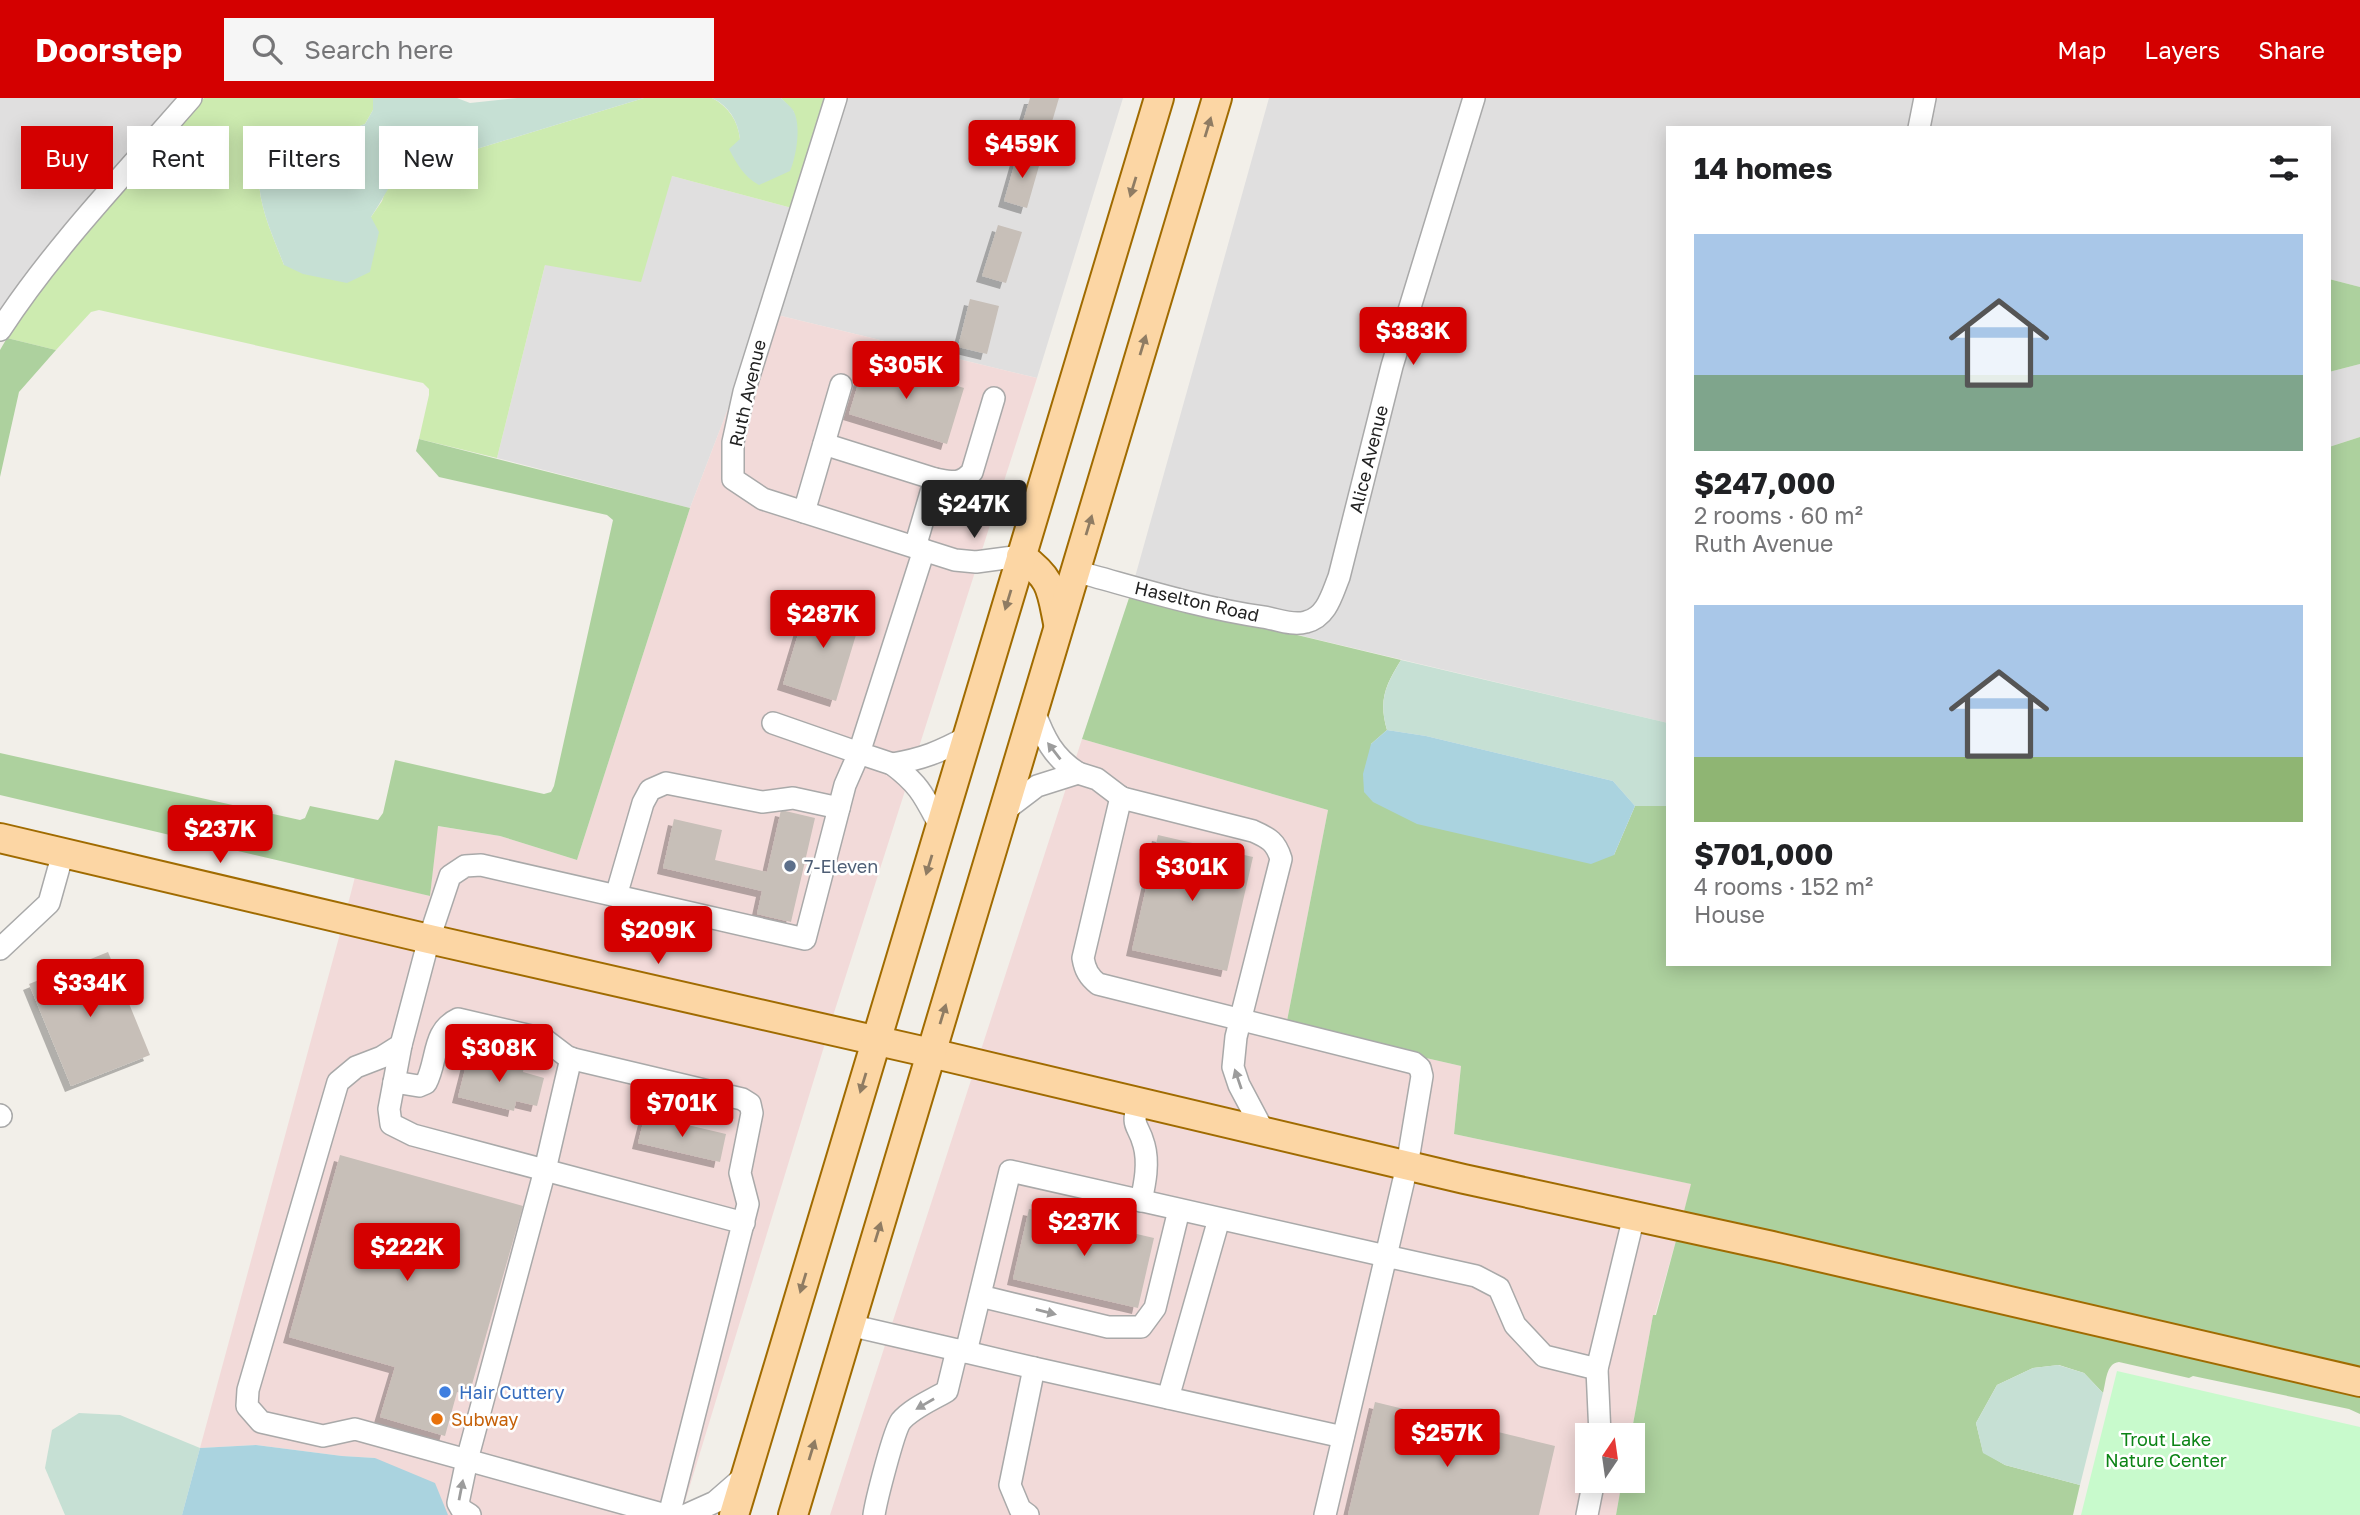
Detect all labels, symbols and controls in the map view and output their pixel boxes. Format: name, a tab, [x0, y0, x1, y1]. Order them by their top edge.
search box	[224, 18, 714, 81]
text: Doorstep	[35, 30, 182, 69]
icon: search	[248, 30, 286, 68]
text: Search here	[304, 34, 453, 65]
text: Map	[2057, 35, 2106, 64]
text: Layers	[2144, 35, 2220, 64]
text: Share	[2258, 35, 2325, 64]
one-way arrow	[1204, 117, 1214, 138]
pin: $459K	[973, 120, 1071, 180]
chip: Buy	[21, 126, 113, 189]
chip: Rent	[127, 126, 229, 189]
chip: Filters	[243, 126, 365, 189]
chip: New	[379, 126, 478, 189]
text: $459K	[984, 129, 1060, 157]
icon: filters	[2265, 149, 2303, 187]
text: 14 homes	[1694, 150, 1833, 186]
one-way arrow	[1127, 177, 1137, 198]
icon: home	[1936, 280, 2062, 406]
pin: $383K	[1364, 308, 1462, 367]
text: $383K	[1376, 316, 1450, 344]
one-way arrow	[1139, 335, 1149, 356]
street label: Ruth Avenue	[724, 337, 770, 449]
pin: $305K	[857, 342, 955, 401]
text: $305K	[868, 350, 944, 378]
street label: Alice Avenue	[1344, 403, 1392, 515]
text: $247,000	[1694, 465, 1836, 501]
pin: $247K	[925, 480, 1023, 540]
text: $247K	[937, 489, 1011, 517]
text: 2 rooms · 60 m²	[1694, 501, 1863, 529]
one-way arrow	[1085, 514, 1095, 535]
text: Ruth Avenue	[1694, 529, 1833, 557]
street label: Haselton Road	[1133, 576, 1261, 626]
pin: $287K	[774, 590, 872, 650]
one-way arrow	[1002, 590, 1013, 611]
text: $287K	[786, 599, 860, 627]
icon: home	[1936, 651, 2062, 777]
one-way arrow	[1046, 743, 1061, 761]
pin: $237K	[171, 806, 269, 865]
text: $237K	[184, 814, 256, 842]
text: $701,000	[1694, 836, 1834, 872]
pin: $301K	[1143, 844, 1241, 903]
text: $301K	[1156, 852, 1228, 880]
place label: 7-Eleven	[804, 855, 878, 877]
one-way arrow	[923, 855, 933, 876]
marker: 7-Eleven	[782, 858, 798, 874]
text: 4 rooms · 152 m²	[1694, 872, 1873, 900]
text: House	[1694, 900, 1765, 928]
pin: $209K	[609, 906, 707, 966]
text: $209K	[620, 915, 696, 943]
pin: $334K	[41, 960, 139, 1019]
text: $334K	[53, 968, 127, 996]
one-way arrow	[938, 1003, 949, 1024]
pin: $308K	[450, 1024, 548, 1084]
text: $308K	[461, 1033, 537, 1061]
one-way arrow	[1232, 1068, 1243, 1089]
one-way arrow	[858, 1073, 868, 1094]
pin: $701K	[633, 1080, 731, 1139]
text: $701K	[646, 1088, 718, 1116]
pin: $237K	[1035, 1198, 1133, 1258]
text: $237K	[1048, 1207, 1120, 1235]
one-way arrow	[873, 1221, 883, 1242]
pin: $222K	[358, 1224, 456, 1283]
text: $222K	[370, 1232, 444, 1260]
one-way arrow	[798, 1272, 808, 1293]
one-way arrow	[1035, 1307, 1057, 1318]
place label: Hair Cuttery	[459, 1381, 565, 1403]
marker: Hair Cuttery	[437, 1384, 453, 1400]
one-way arrow	[915, 1398, 935, 1410]
place label: Subway	[451, 1408, 518, 1430]
pin: $257K	[1398, 1410, 1496, 1469]
marker: Subway	[429, 1411, 445, 1427]
text: $257K	[1411, 1418, 1483, 1446]
north arrow	[1575, 1423, 1645, 1493]
map controls	[1575, 1423, 1645, 1493]
park label: Trout Lake Nature Center	[2105, 1428, 2227, 1471]
one-way arrow	[808, 1439, 818, 1460]
one-way arrow	[455, 1479, 466, 1501]

